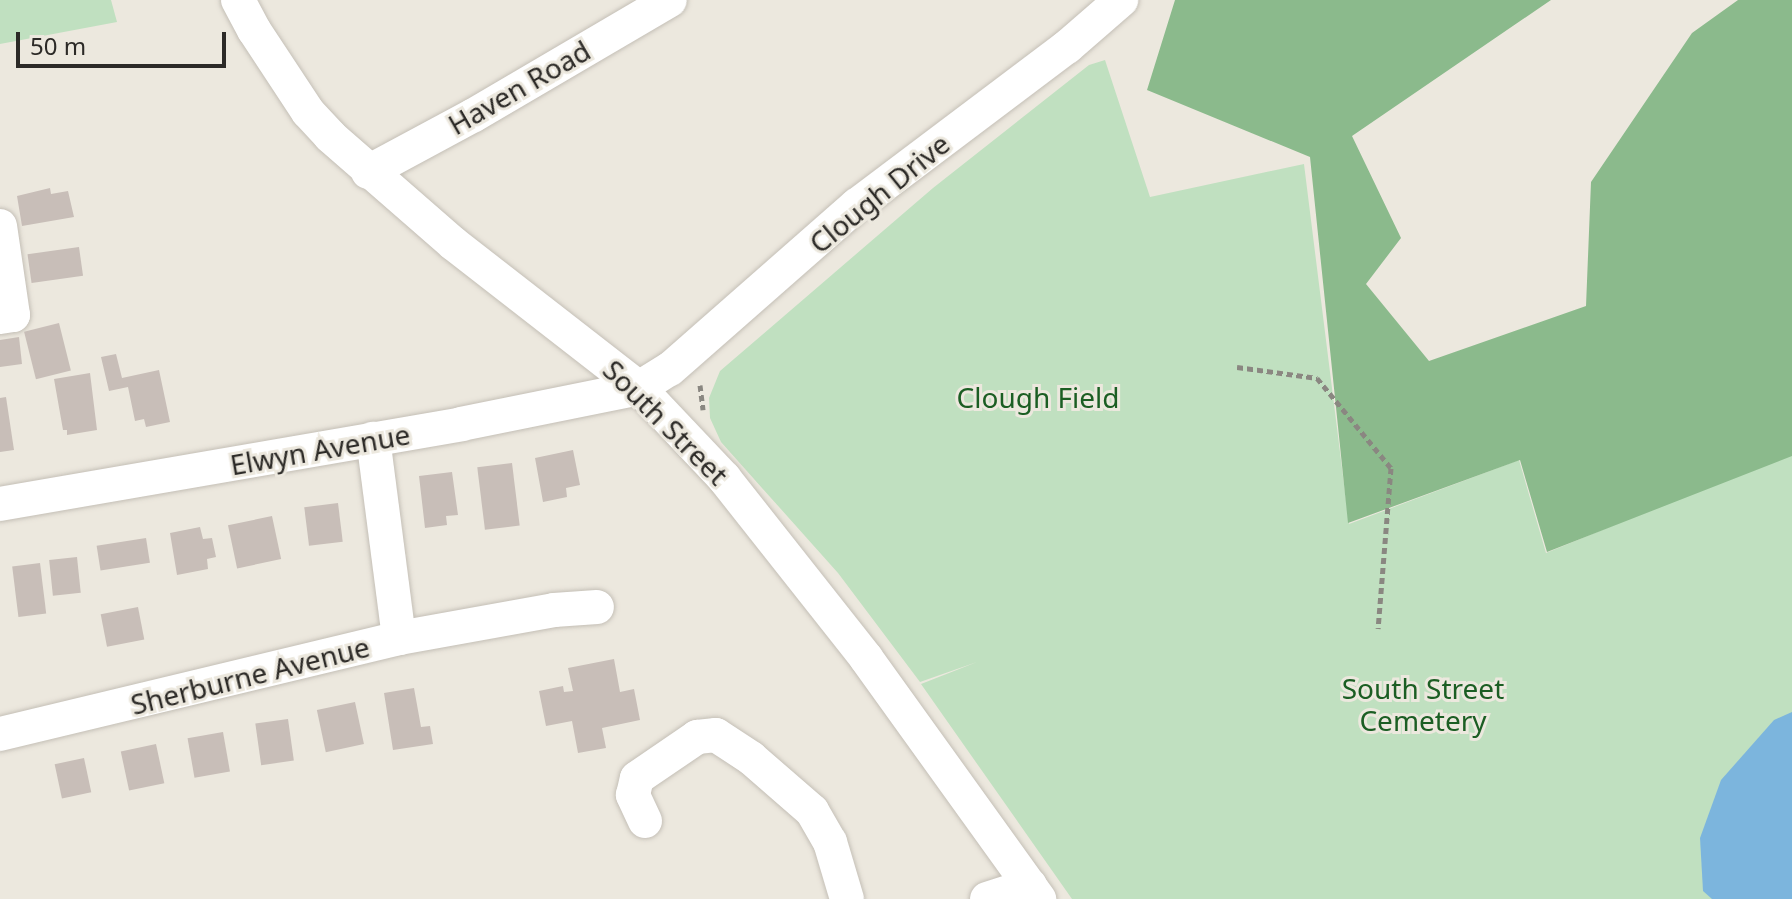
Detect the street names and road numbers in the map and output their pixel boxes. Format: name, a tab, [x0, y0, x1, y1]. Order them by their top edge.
street label: Haven Road	[442, 33, 596, 141]
street label: Clough Drive	[802, 126, 956, 260]
street label: South Street	[597, 353, 735, 491]
street label: Elwyn Avenue	[227, 417, 413, 481]
street label: Sherburne Avenue	[127, 629, 373, 721]

